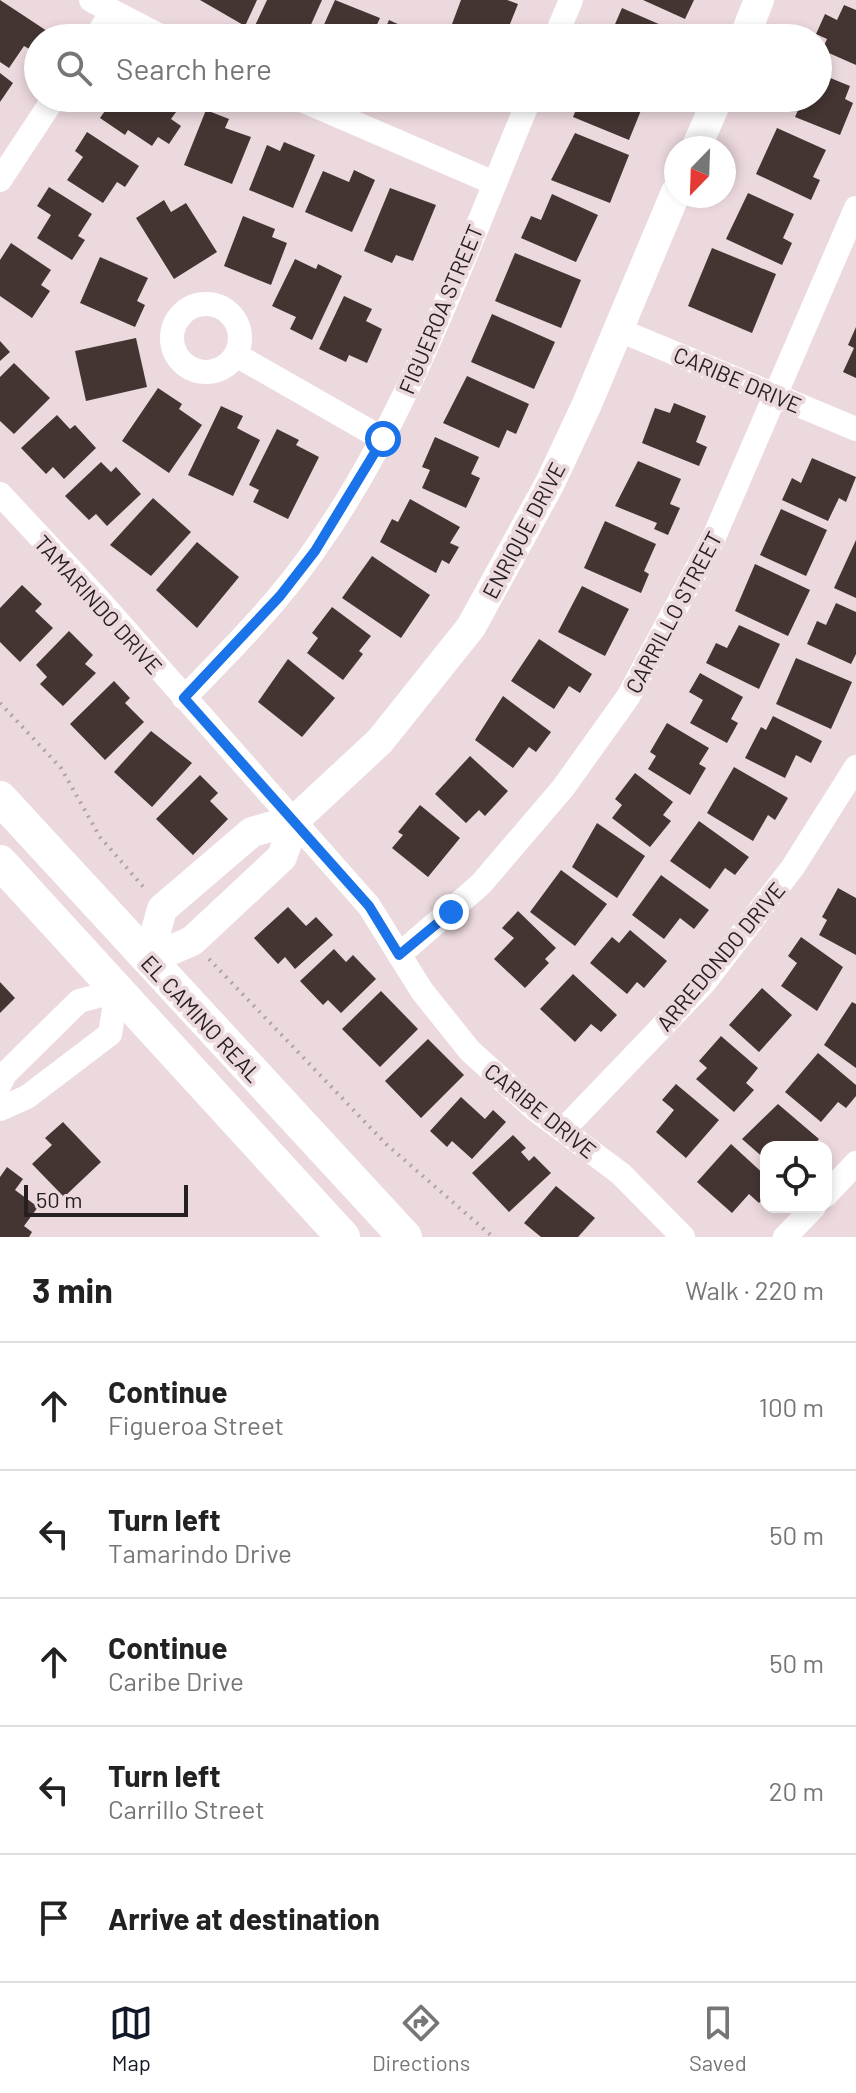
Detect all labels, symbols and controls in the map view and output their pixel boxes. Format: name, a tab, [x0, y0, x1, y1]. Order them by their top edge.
search box	[24, 24, 832, 112]
icon: search	[52, 46, 96, 90]
text: Search here	[116, 50, 272, 86]
north arrow	[664, 136, 736, 208]
street label: FIGUEROA STREET	[393, 220, 487, 398]
street label: CARIBE DRIVE	[670, 340, 806, 418]
route start	[365, 421, 401, 457]
street label: ENRIQUE DRIVE	[476, 457, 570, 603]
street label: CARRILLO STREET	[619, 527, 727, 697]
street label: TAMARINDO DRIVE	[30, 529, 168, 679]
street label: ARREDONDO DRIVE	[650, 876, 790, 1036]
route end	[433, 894, 469, 930]
street label: EL CAMINO REAL	[137, 949, 267, 1087]
street label: CARIBE DRIVE	[480, 1057, 602, 1163]
map controls	[760, 1141, 832, 1213]
button: locate	[760, 1141, 832, 1213]
scale bar	[24, 1181, 188, 1217]
text: 50 m	[36, 1186, 82, 1212]
text: 3 min	[32, 1269, 113, 1310]
text: Walk · 220 m	[685, 1274, 824, 1305]
text: Continue	[108, 1373, 228, 1409]
icon: ahead	[32, 1384, 76, 1428]
text: 100 m	[759, 1391, 824, 1422]
text: Figueroa Street	[108, 1409, 284, 1440]
text: Turn left	[108, 1501, 221, 1537]
icon: left	[32, 1512, 76, 1556]
text: 50 m	[769, 1519, 824, 1550]
text: Tamarindo Drive	[108, 1537, 292, 1568]
text: Continue	[108, 1629, 228, 1665]
icon: ahead	[32, 1640, 76, 1684]
text: 50 m	[769, 1647, 824, 1678]
text: Caribe Drive	[108, 1665, 244, 1696]
text: Turn left	[108, 1757, 221, 1793]
icon: left	[32, 1768, 76, 1812]
text: 20 m	[769, 1775, 824, 1806]
text: Carrillo Street	[108, 1793, 265, 1824]
icon: arrive	[32, 1896, 76, 1940]
text: Arrive at destination	[108, 1900, 380, 1936]
tab: Map	[109, 2001, 153, 2075]
tab: Directions	[372, 2001, 470, 2075]
tab: Saved	[689, 2001, 747, 2075]

